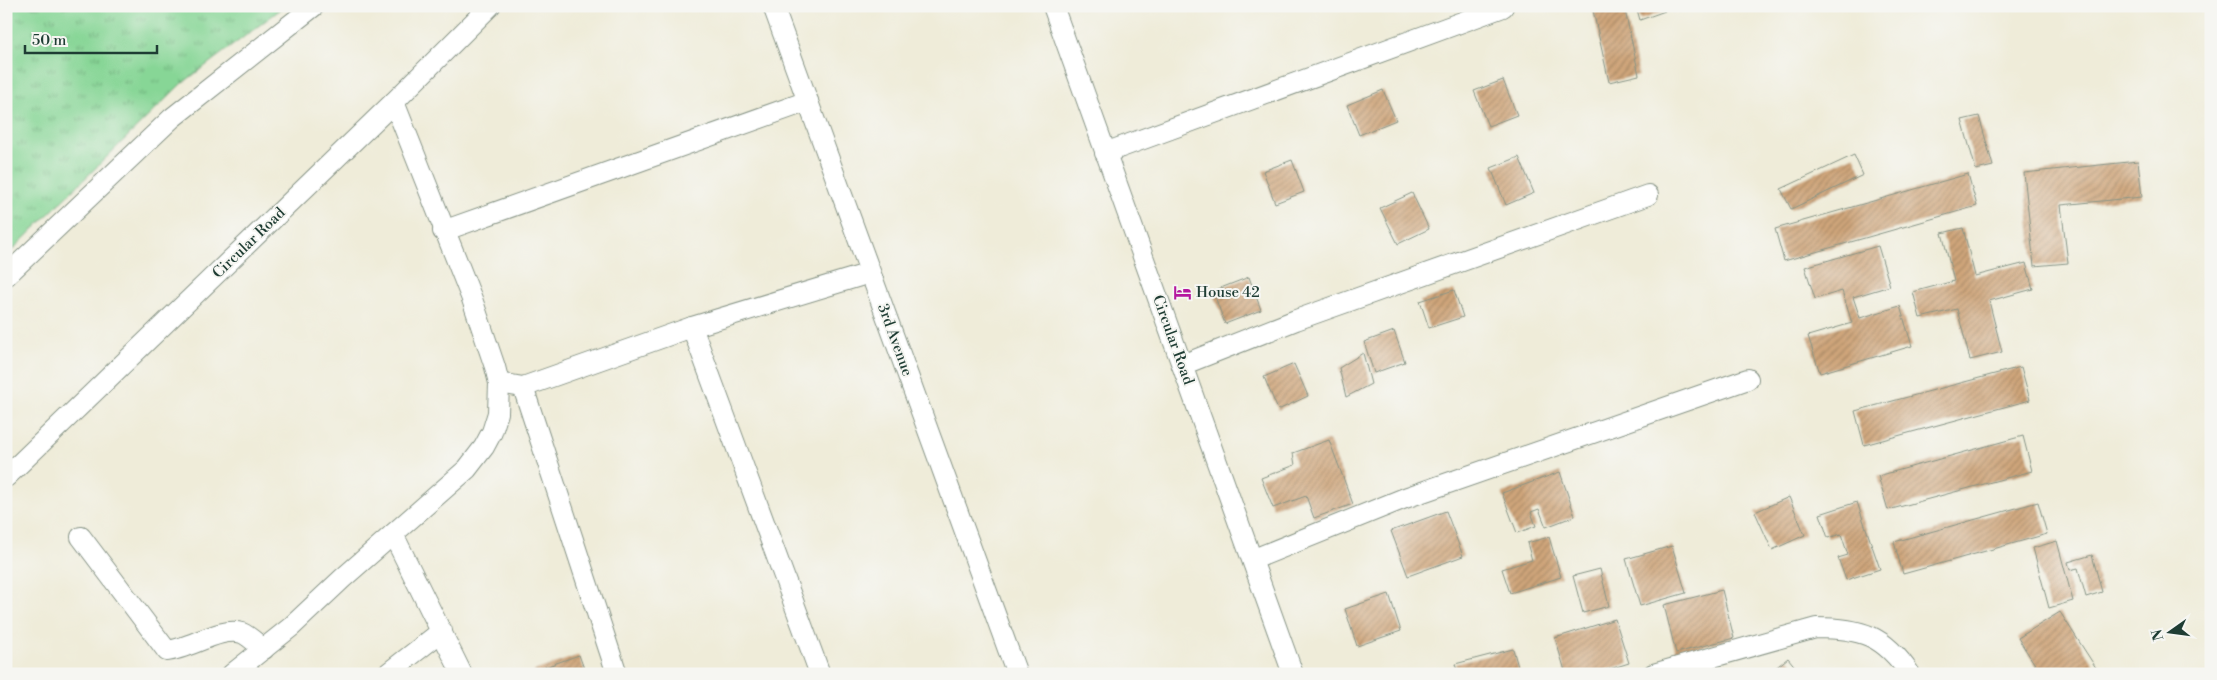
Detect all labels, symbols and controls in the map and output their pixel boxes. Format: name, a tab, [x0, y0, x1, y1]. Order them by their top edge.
scale bar	[25, 22, 158, 54]
text: 50 m	[32, 31, 66, 50]
street label: Circular Road	[209, 203, 290, 283]
hotel icon: House 42	[1172, 282, 1192, 302]
place label: House 42	[1196, 283, 1260, 302]
street label: Circular Road	[1148, 293, 1198, 388]
street label: 3rd Avenue	[873, 301, 917, 379]
north arrow	[2144, 608, 2194, 658]
text: N	[2148, 627, 2168, 642]

